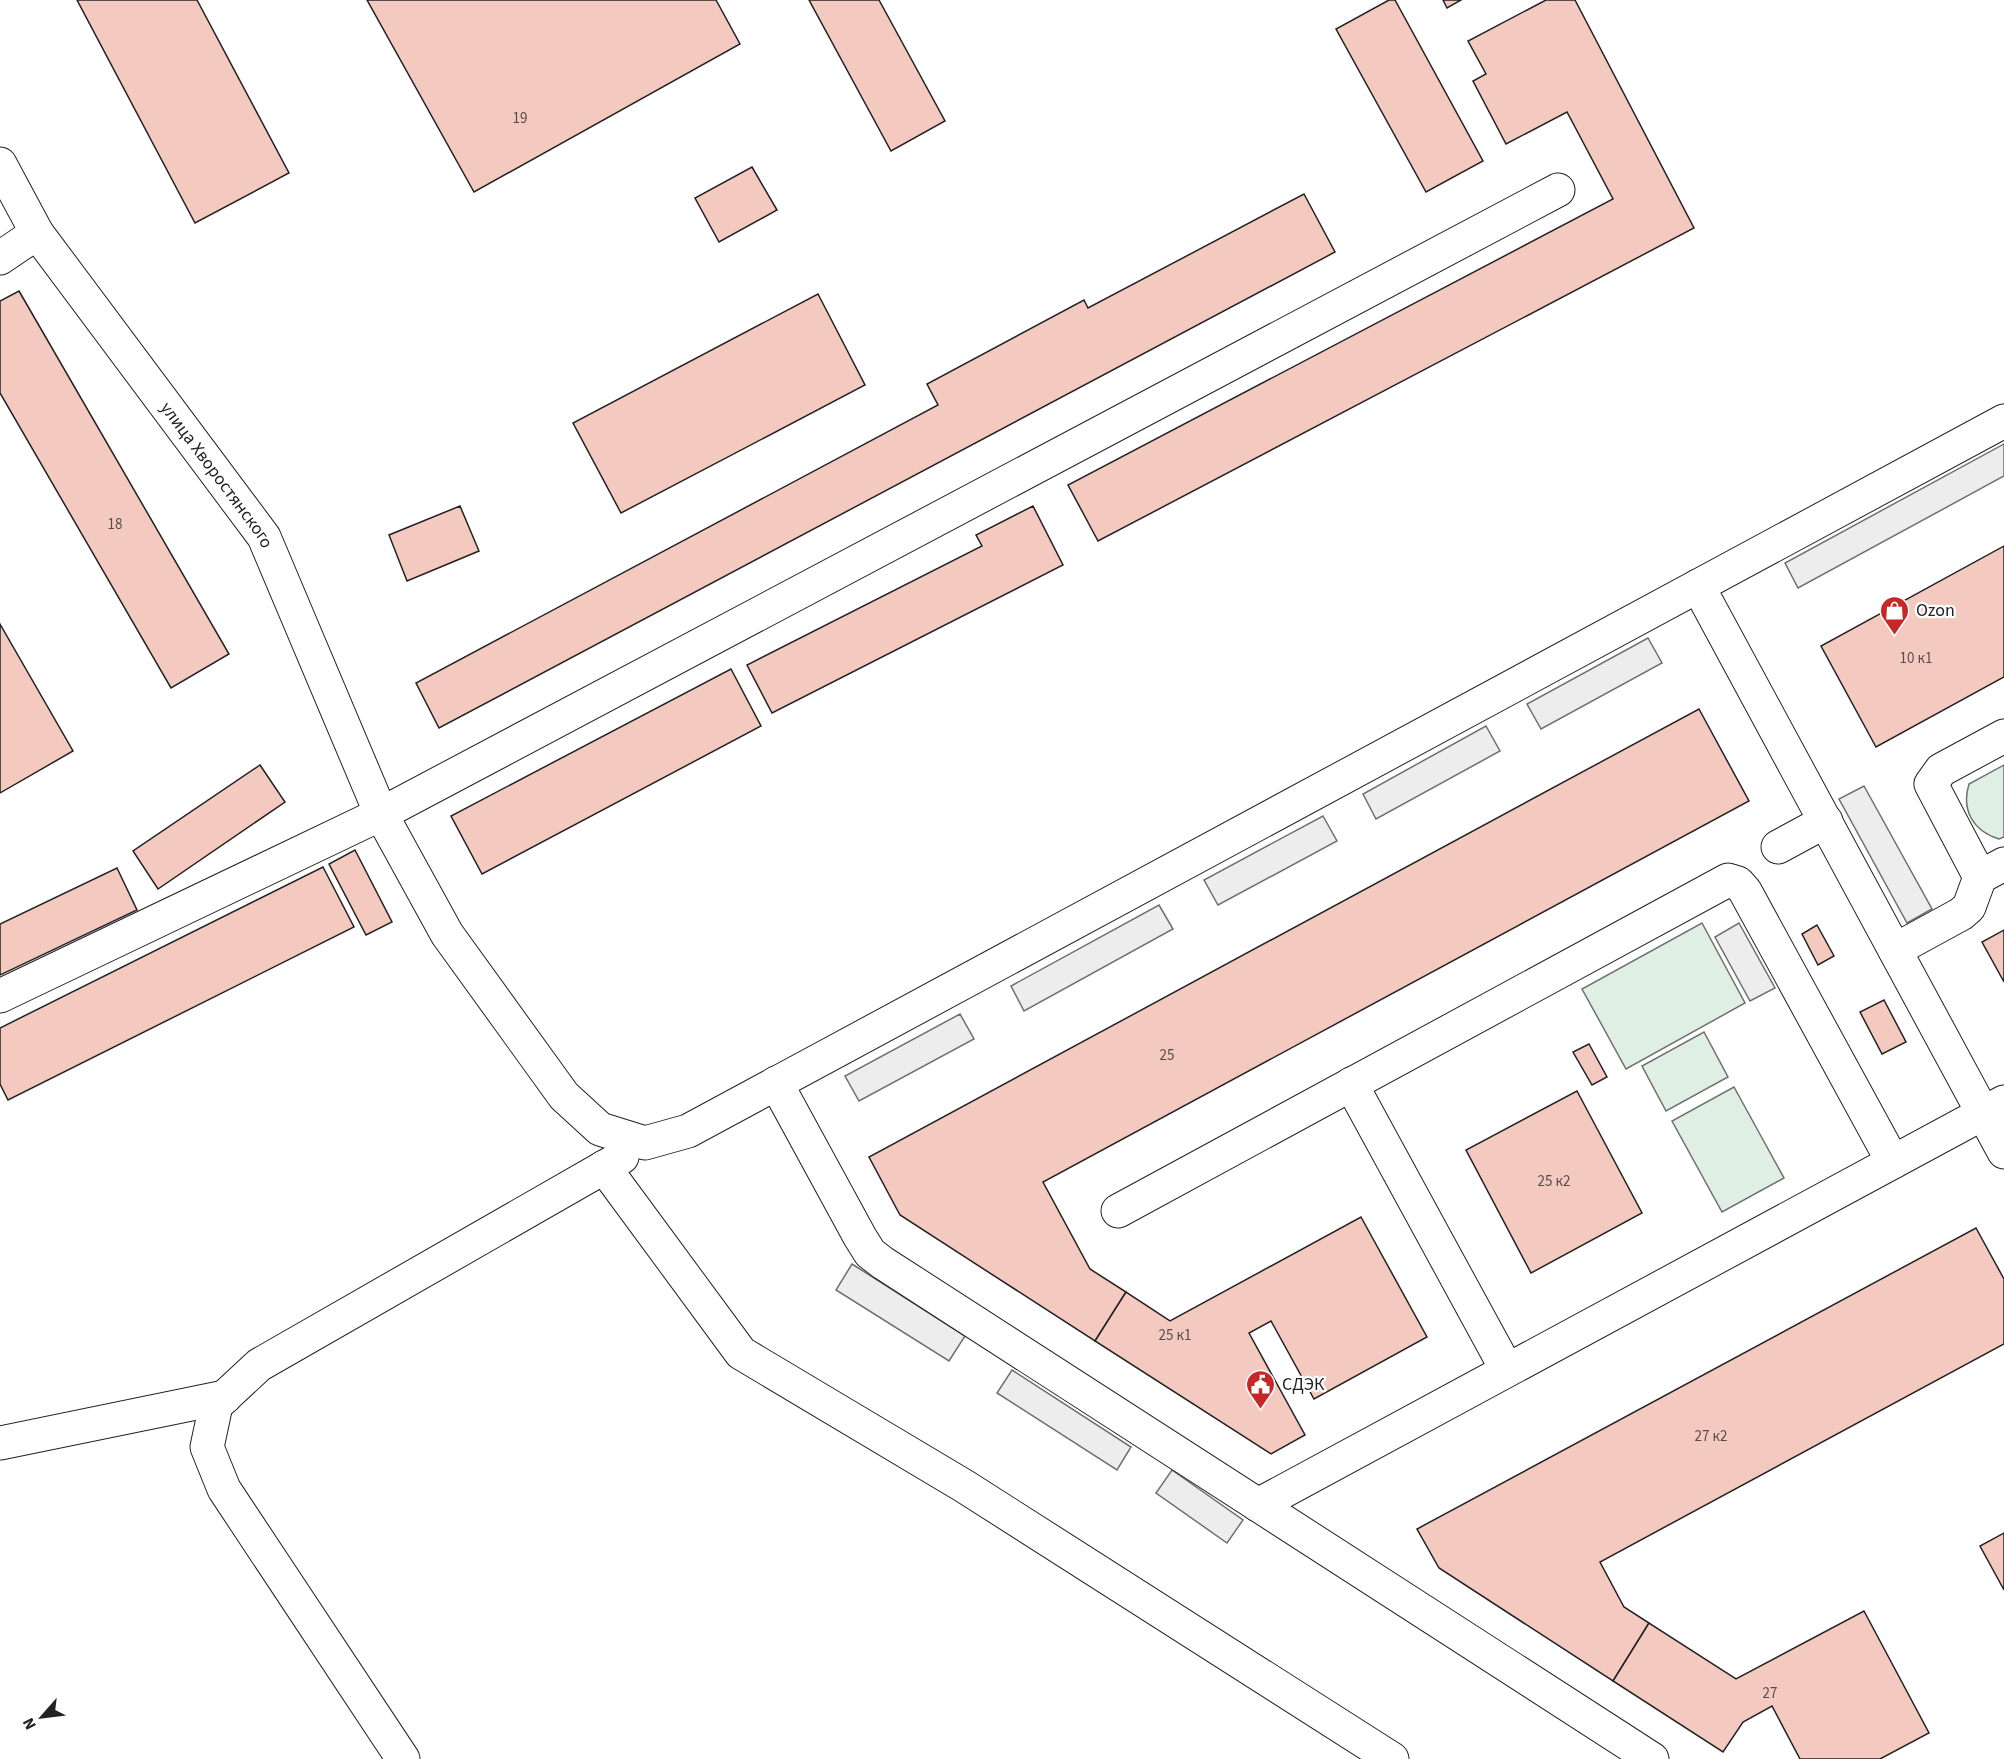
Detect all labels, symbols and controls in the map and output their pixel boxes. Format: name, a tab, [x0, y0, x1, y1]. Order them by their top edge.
house number: 19	[513, 108, 527, 129]
street label: улица Хворостянского	[155, 396, 280, 552]
house number: 18	[108, 514, 122, 535]
shop icon: Ozon	[1879, 594, 1911, 636]
place label: Ozon	[1916, 598, 1955, 623]
house number: 10 к1	[1900, 648, 1932, 669]
house number: 25	[1160, 1045, 1174, 1066]
house number: 25 к2	[1538, 1171, 1570, 1192]
house number: 25 к1	[1159, 1325, 1191, 1346]
public building icon: СДЭК	[1245, 1368, 1277, 1410]
place label: СДЭК	[1282, 1372, 1325, 1397]
house number: 27 к2	[1695, 1426, 1727, 1447]
house number: 27	[1763, 1683, 1777, 1704]
north arrow	[12, 1687, 72, 1747]
text: N	[17, 1714, 42, 1733]

